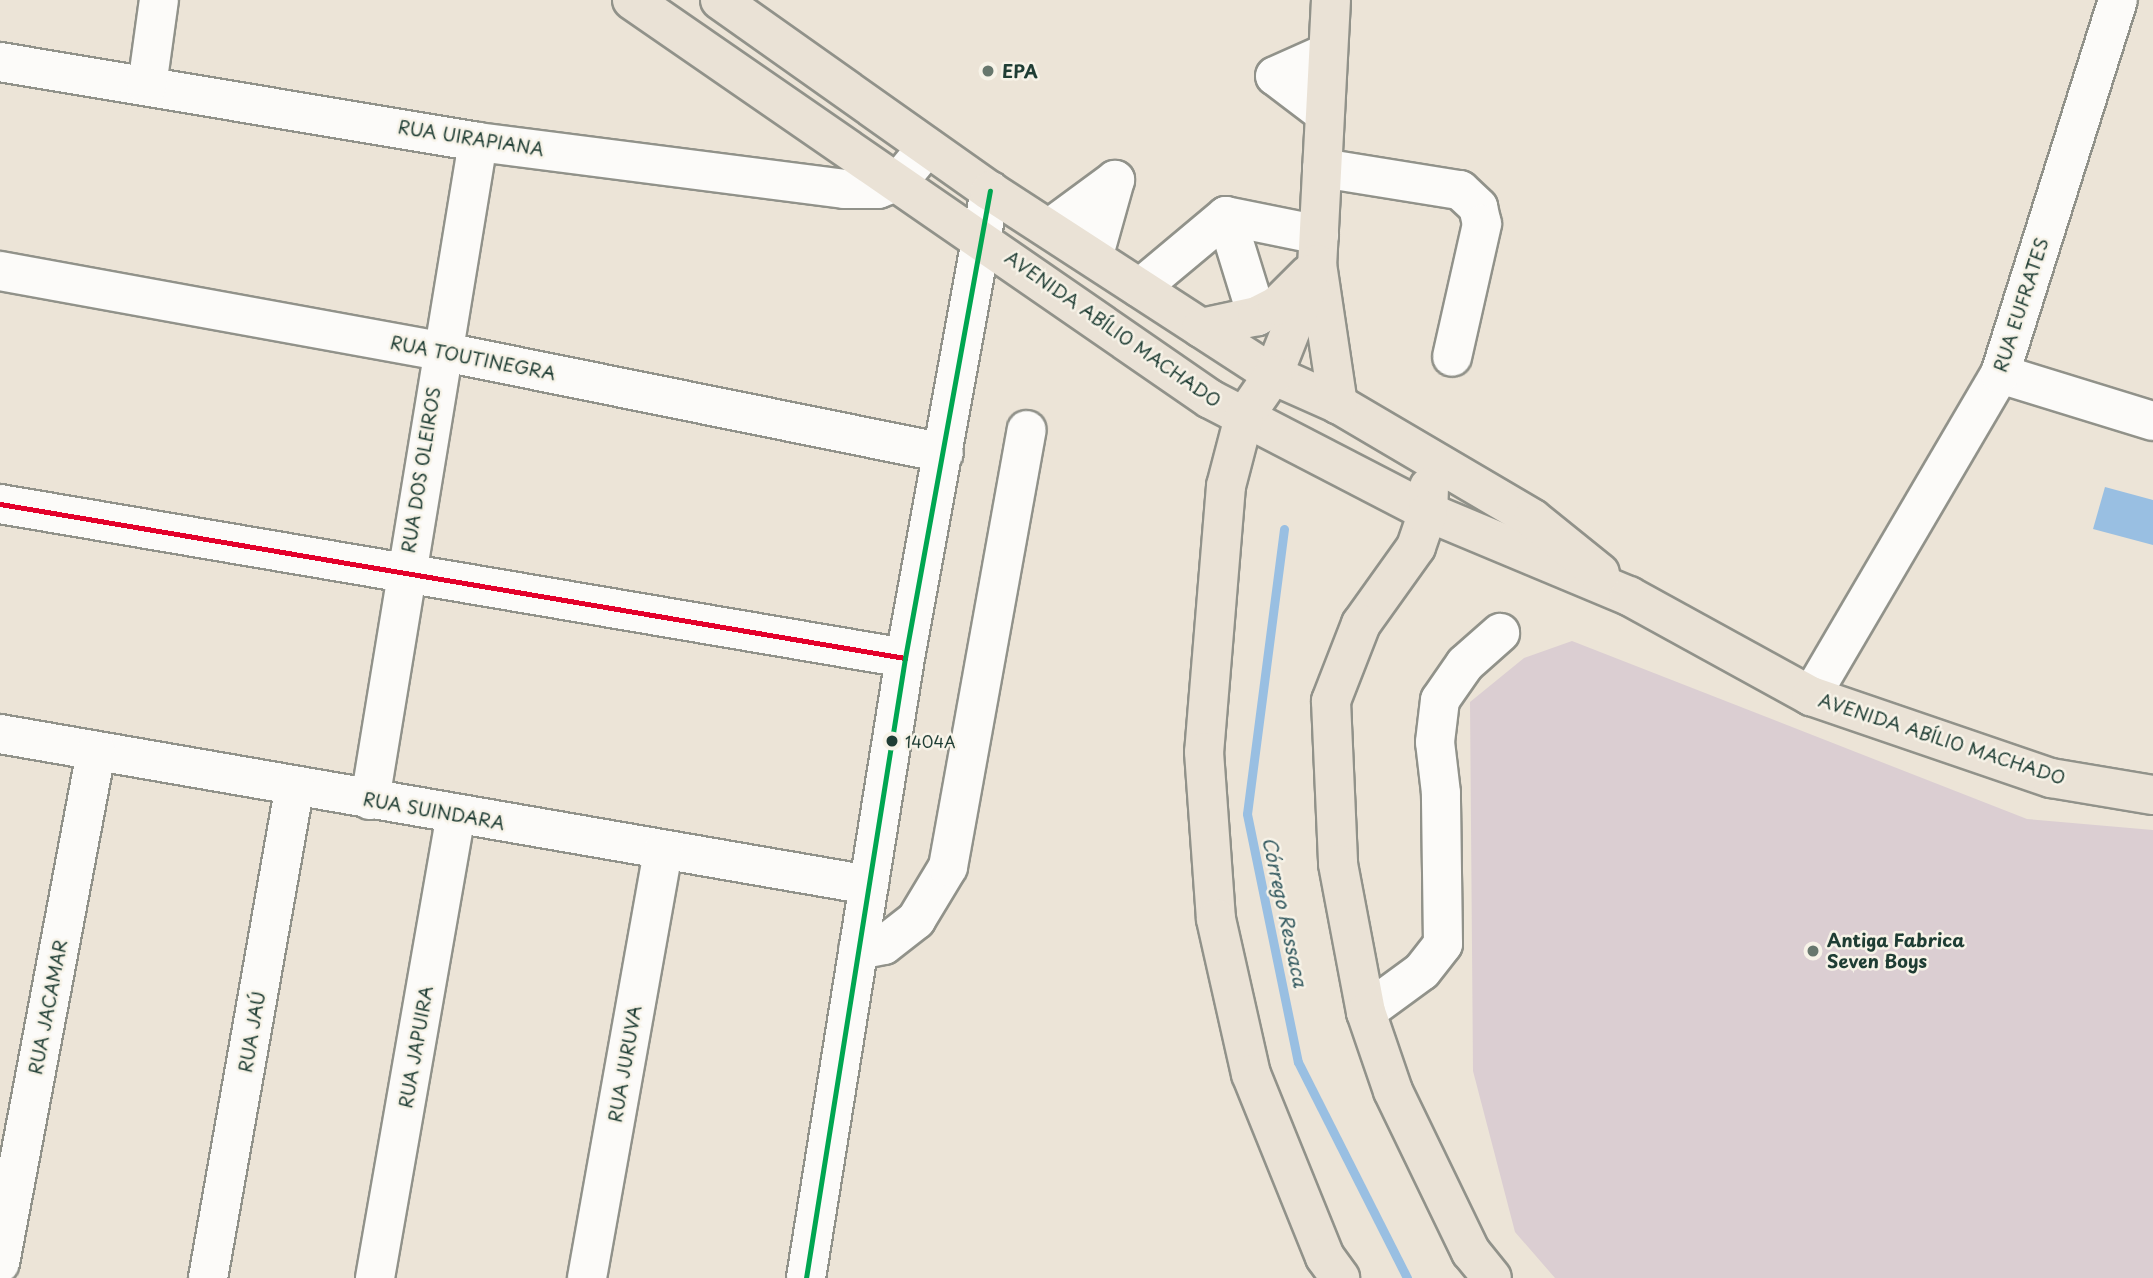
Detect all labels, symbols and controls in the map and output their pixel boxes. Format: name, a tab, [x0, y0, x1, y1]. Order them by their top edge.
place label: EPA	[1002, 60, 1038, 82]
marker: EPA	[980, 63, 996, 79]
street label: RUA UIRAPIANA	[396, 116, 546, 160]
street label: RUA EUFRATES	[1989, 235, 2053, 375]
street label: AVENIDA ABÍLIO MACHADO	[1001, 246, 1225, 412]
street label: RUA TOUTINEGRA	[388, 331, 558, 385]
street label: RUA DOS OLEIROS	[397, 384, 445, 556]
street label: AVENIDA ABÍLIO MACHADO	[1816, 689, 2068, 789]
place label: 1404A	[905, 731, 956, 751]
marker: 1404A	[885, 734, 899, 748]
street label: RUA SUINDARA	[361, 788, 507, 834]
water label: Córrego Ressaca	[1258, 835, 1312, 989]
place label: Antiga Fabrica Seven Boys	[1827, 930, 1965, 972]
street label: RUA JACAMAR	[24, 937, 72, 1077]
marker: Antiga Fabrica Seven Boys	[1805, 943, 1821, 959]
street label: RUA JAPUIRA	[394, 983, 438, 1111]
street label: RUA JAÚ	[234, 989, 270, 1075]
street label: RUA JURUVA	[604, 1003, 646, 1125]

